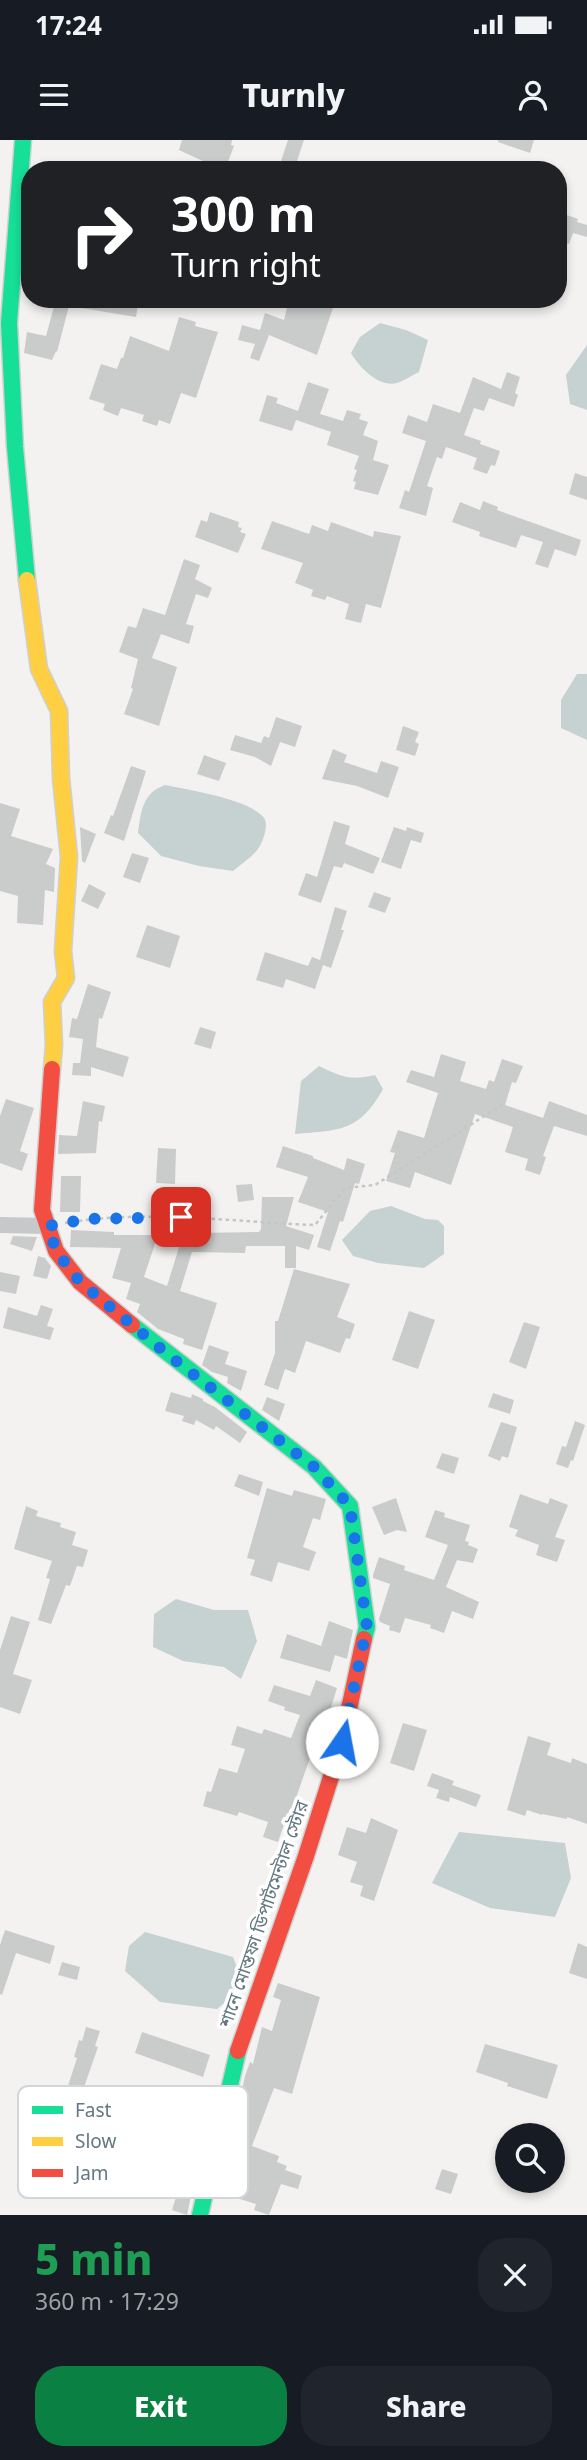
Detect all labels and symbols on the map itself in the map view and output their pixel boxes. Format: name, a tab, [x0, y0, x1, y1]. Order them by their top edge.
pin	[151, 1187, 211, 1247]
position arrow	[305, 1705, 379, 1779]
street label: শানে মোস্তফা ডিপার্টমেন্টাল স্টোর	[213, 1797, 313, 2031]
legend	[18, 2086, 248, 2198]
text: Fast	[75, 2097, 112, 2123]
text: Slow	[75, 2128, 116, 2154]
text: Jam	[73, 2160, 109, 2186]

